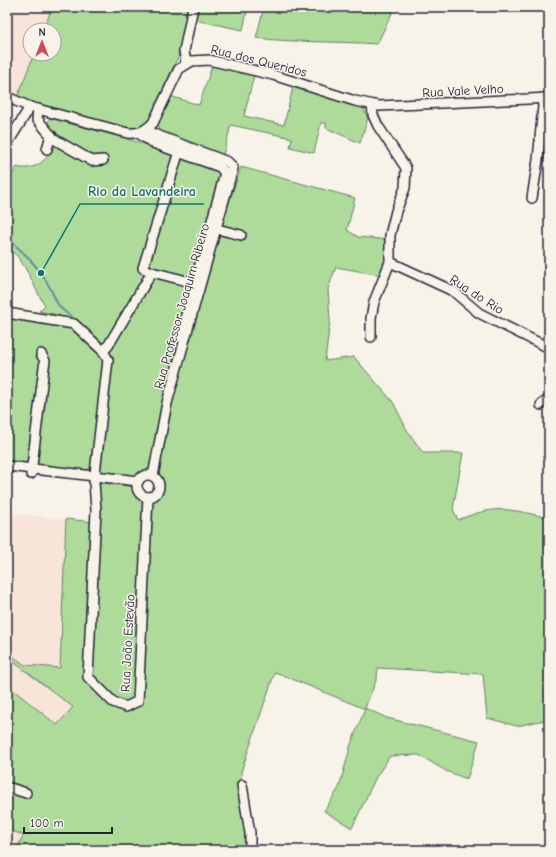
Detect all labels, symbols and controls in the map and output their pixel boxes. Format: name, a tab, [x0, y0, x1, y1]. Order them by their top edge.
north arrow	[22, 22, 62, 62]
text: N	[38, 26, 46, 39]
street label: Rua dos Queridos	[209, 41, 308, 80]
street label: Rua Vale Velho	[422, 81, 504, 100]
callout: Rio da Lavandeira	[80, 178, 204, 204]
text: Rio da Lavandeira	[88, 183, 196, 200]
street label: Rua Professor Joaquim Ribeiro	[151, 222, 212, 391]
street label: Rua do Rio	[447, 271, 507, 317]
street label: Rua João Estevão	[117, 594, 138, 692]
scale bar	[24, 809, 112, 835]
text: 100 m	[30, 816, 63, 830]

